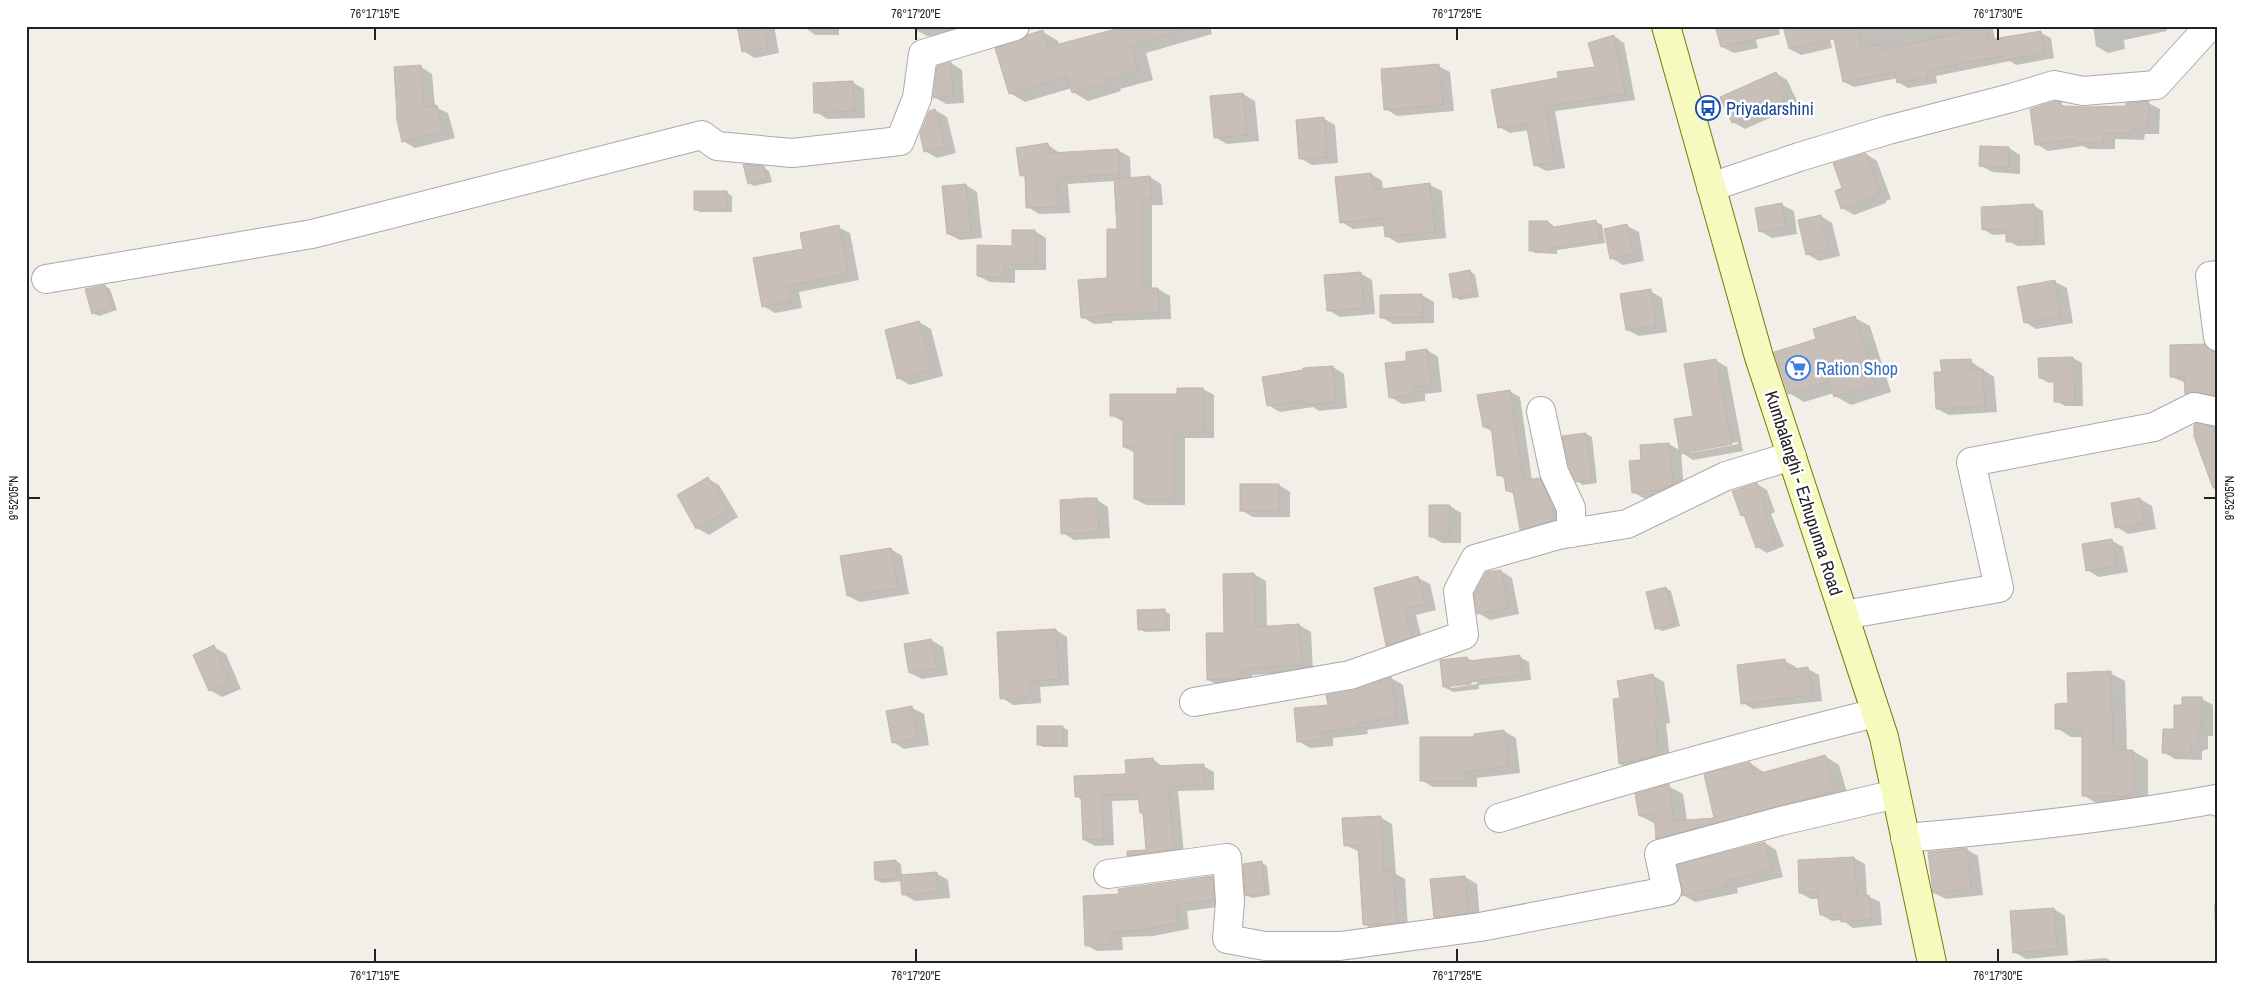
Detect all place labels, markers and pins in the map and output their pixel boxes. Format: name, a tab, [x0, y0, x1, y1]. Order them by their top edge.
bus stop icon: Priyadarshini	[1695, 95, 1721, 121]
place label: Priyadarshini	[1726, 96, 1814, 121]
supermarket icon: Ration Shop	[1785, 355, 1811, 381]
place label: Ration Shop	[1816, 356, 1898, 381]

